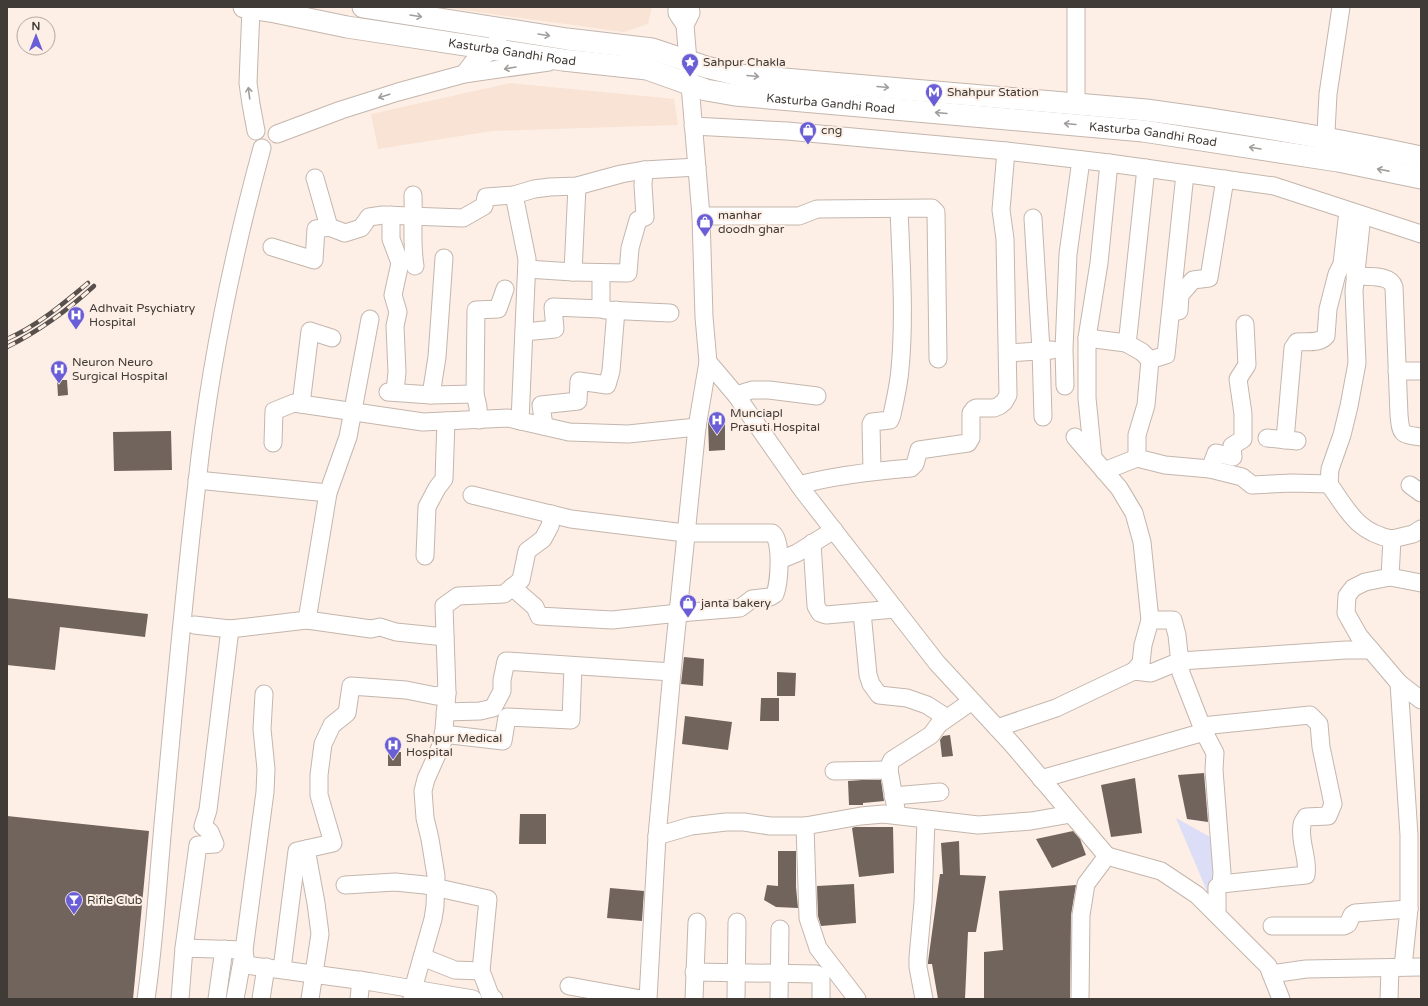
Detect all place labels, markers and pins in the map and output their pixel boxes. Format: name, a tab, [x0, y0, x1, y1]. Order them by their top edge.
place icon: Sahpur Chakla	[680, 52, 700, 77]
place label: Sahpur Chakla	[703, 55, 786, 69]
metro station icon: Shahpur Station	[924, 82, 944, 107]
place label: Shahpur Station	[947, 85, 1039, 99]
shop icon: cng	[798, 120, 818, 145]
place label: cng	[821, 123, 842, 137]
place label: manhar doodh ghar	[718, 208, 785, 236]
shop icon: manhar doodh ghar	[695, 212, 715, 237]
place label: Adhvait Psychiatry Hospital	[89, 301, 196, 329]
hospital icon: Adhvait Psychiatry Hospital	[66, 305, 86, 330]
place label: Neuron Neuro Surgical Hospital	[72, 355, 168, 383]
hospital icon: Neuron Neuro Surgical Hospital	[49, 359, 69, 384]
place label: Munciapl Prasuti Hospital	[730, 406, 820, 434]
hospital icon: Munciapl Prasuti Hospital	[707, 410, 727, 435]
shop icon: janta bakery	[678, 593, 698, 618]
place label: janta bakery	[700, 596, 772, 610]
place label: Shahpur Medical Hospital	[406, 731, 502, 759]
hospital icon: Shahpur Medical Hospital	[383, 735, 403, 760]
bar icon: Rifle Club	[64, 890, 84, 915]
place label: Rifle Club	[87, 893, 142, 907]

